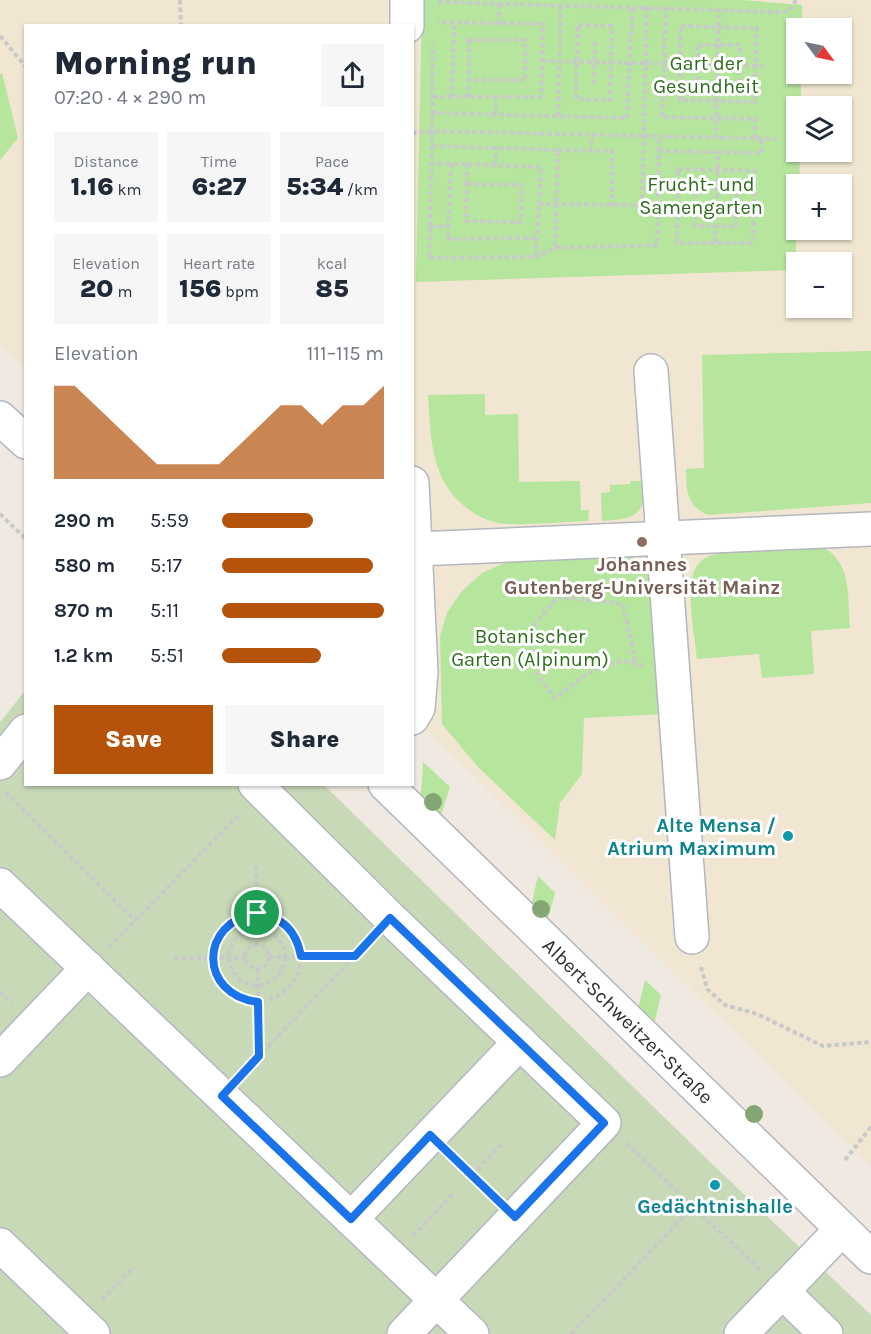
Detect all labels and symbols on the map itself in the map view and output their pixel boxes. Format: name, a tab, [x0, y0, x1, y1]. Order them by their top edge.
north arrow	[786, 18, 852, 84]
park label: Gart der Gesundheit	[653, 52, 759, 98]
park label: Frucht- und Samengarten	[639, 173, 763, 219]
marker: Johannes Gutenberg-Universität Mainz	[635, 535, 649, 549]
place label: Johannes Gutenberg-Universität Mainz	[504, 553, 780, 599]
park label: Botanischer Garten (Alpinum)	[451, 625, 609, 671]
place label: Alte Mensa / Atrium Maximum	[607, 814, 776, 860]
marker: Alte Mensa / Atrium Maximum	[781, 829, 795, 843]
pin	[231, 887, 282, 938]
street label: Albert-Schweitzer-Straße	[538, 934, 718, 1109]
marker: Gedächtnishalle	[708, 1178, 722, 1192]
place label: Gedächtnishalle	[637, 1195, 793, 1218]

